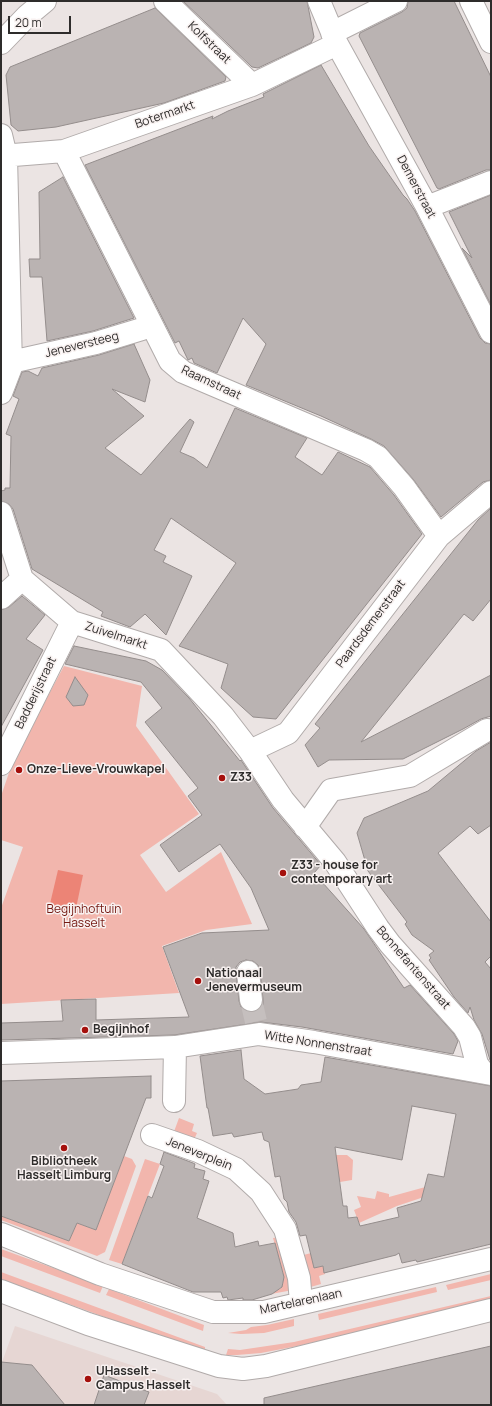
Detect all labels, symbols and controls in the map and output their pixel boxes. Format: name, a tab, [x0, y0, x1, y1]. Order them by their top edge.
scale bar	[10, 8, 73, 34]
text: 20 m	[15, 14, 42, 31]
street label: Kolfstraat	[185, 19, 233, 67]
street label: Botermarkt	[133, 98, 197, 132]
street label: Demerstraat	[393, 153, 439, 221]
street label: Jeneversteeg	[44, 329, 120, 361]
street label: Raamstraat	[179, 363, 243, 403]
street label: Paardsdemerstraat	[333, 577, 409, 671]
street label: Zuivelmarkt	[83, 619, 149, 653]
street label: Badderijstraat	[12, 654, 60, 732]
place label: Onze-Lieve-Vrouwkapel	[27, 763, 165, 777]
marker: Onze-Lieve-Vrouwkapel	[14, 765, 24, 775]
place label: Z33	[230, 771, 252, 785]
marker: Z33	[217, 773, 227, 783]
place label: Z33 - house for contemporary art	[291, 859, 392, 887]
marker: Z33 - house for contemporary art	[278, 868, 288, 878]
park label: Begijnhoftuin Hasselt	[47, 903, 121, 931]
street label: Bonnefantenstraat	[373, 923, 453, 1013]
place label: Nationaal Jenevermuseum	[206, 967, 302, 995]
marker: Nationaal Jenevermuseum	[193, 976, 203, 986]
place label: Begijnhof	[93, 1023, 149, 1037]
marker: Begijnhof	[80, 1025, 90, 1035]
street label: Witte Nonnenstraat	[263, 1028, 373, 1060]
street label: Jeneverplein	[164, 1134, 234, 1174]
marker: Bibliotheek Hasselt Limburg	[59, 1143, 69, 1153]
place label: Bibliotheek Hasselt Limburg	[17, 1155, 111, 1183]
street label: Martelarenlaan	[259, 1286, 343, 1318]
place label: UHasselt - Campus Hasselt	[96, 1365, 191, 1393]
marker: UHasselt - Campus Hasselt	[83, 1374, 93, 1384]

